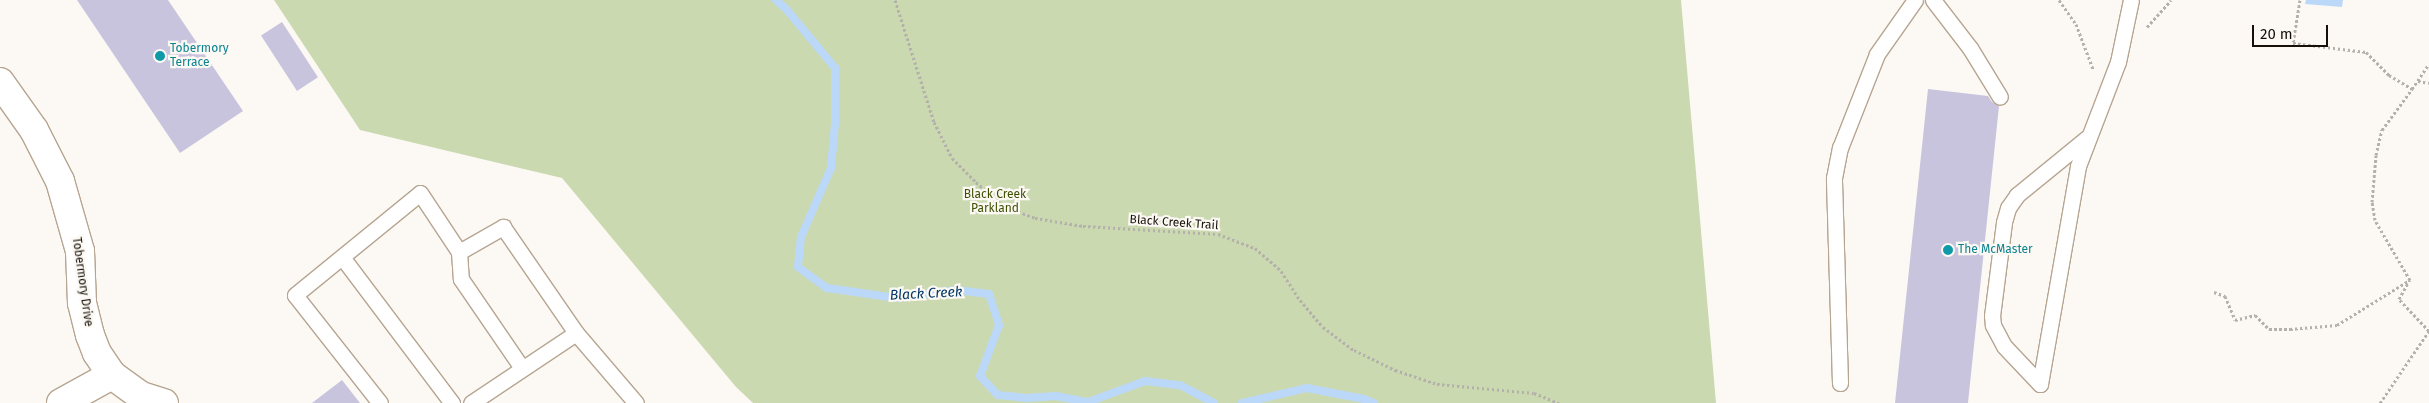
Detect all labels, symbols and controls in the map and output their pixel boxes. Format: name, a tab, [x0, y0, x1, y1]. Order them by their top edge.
scale bar	[2254, 15, 2330, 47]
text: 20 m	[2260, 25, 2293, 43]
place label: Tobermory Terrace	[170, 42, 229, 70]
marker: Tobermory Terrace	[154, 50, 166, 62]
park label: Black Creek Parkland	[964, 188, 1026, 216]
street label: Black Creek Trail	[1129, 213, 1219, 233]
street label: Tobermory Drive	[69, 236, 95, 328]
place label: The McMaster	[1958, 243, 2033, 257]
marker: The McMaster	[1942, 244, 1954, 256]
water label: Black Creek	[889, 284, 963, 304]

